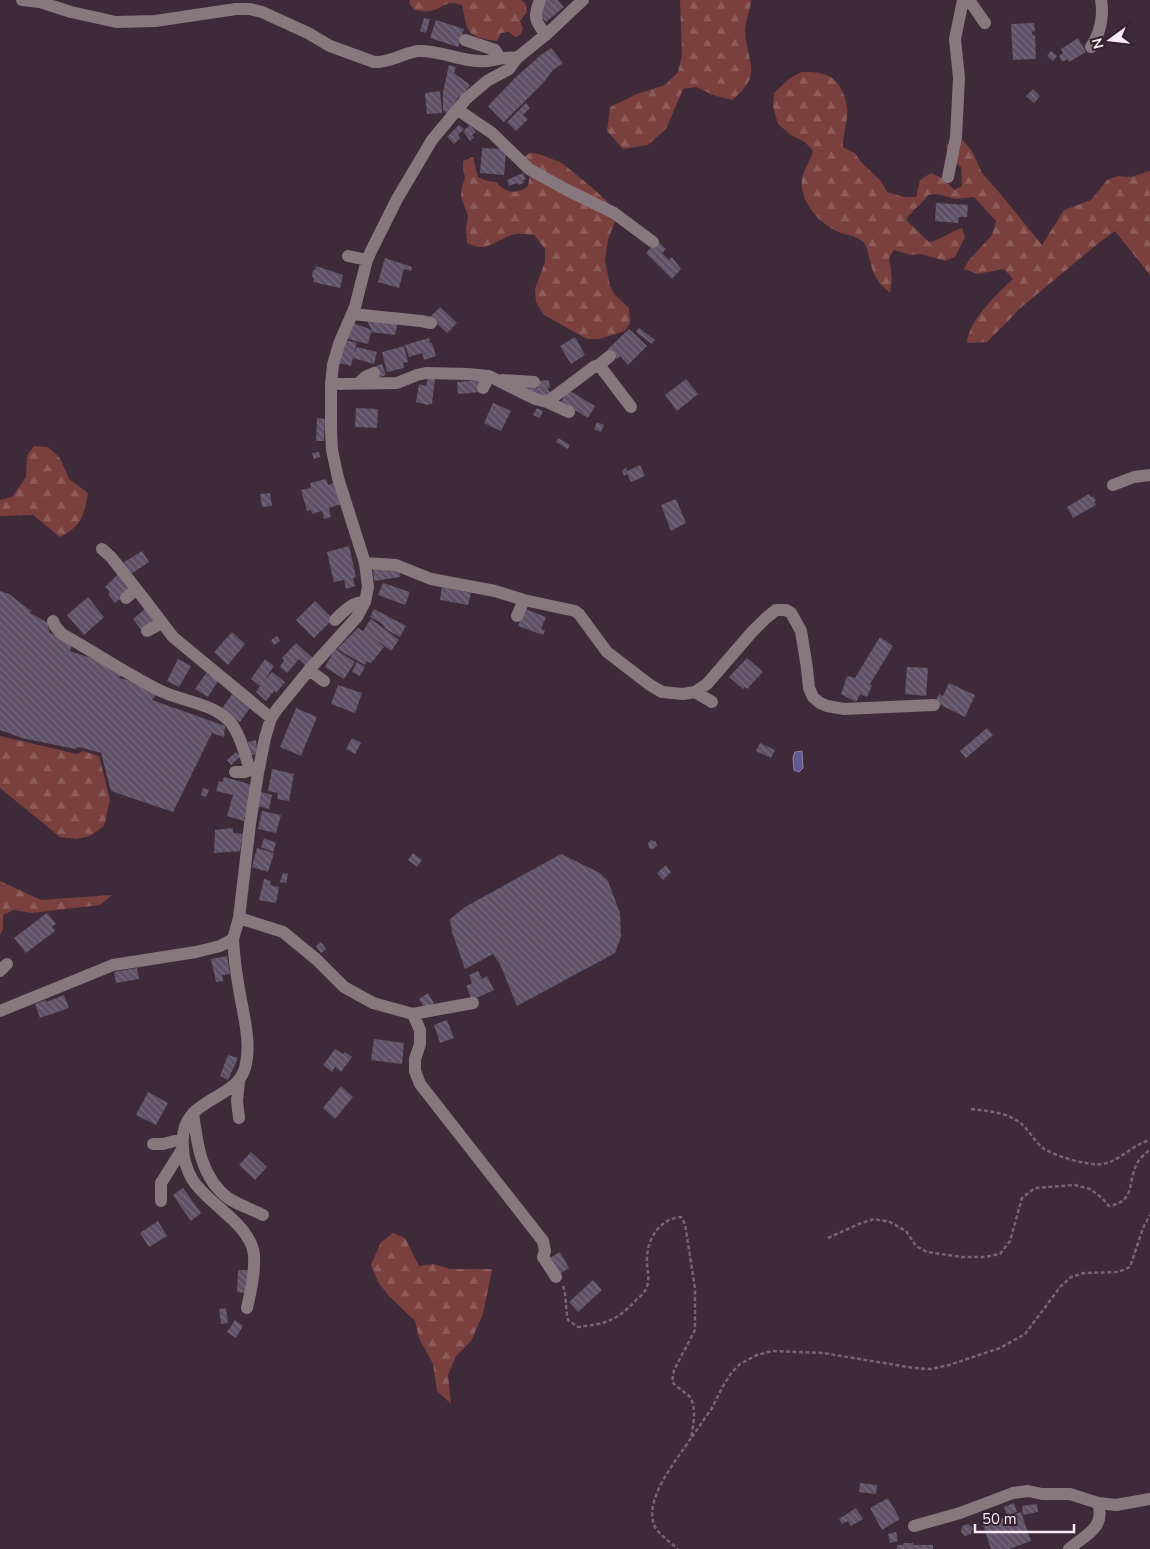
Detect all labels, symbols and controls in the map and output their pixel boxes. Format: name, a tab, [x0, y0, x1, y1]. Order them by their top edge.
north arrow	[1085, 15, 1135, 65]
text: N	[1087, 36, 1108, 51]
scale bar	[975, 1502, 1074, 1534]
text: 50 m	[982, 1509, 1017, 1529]

